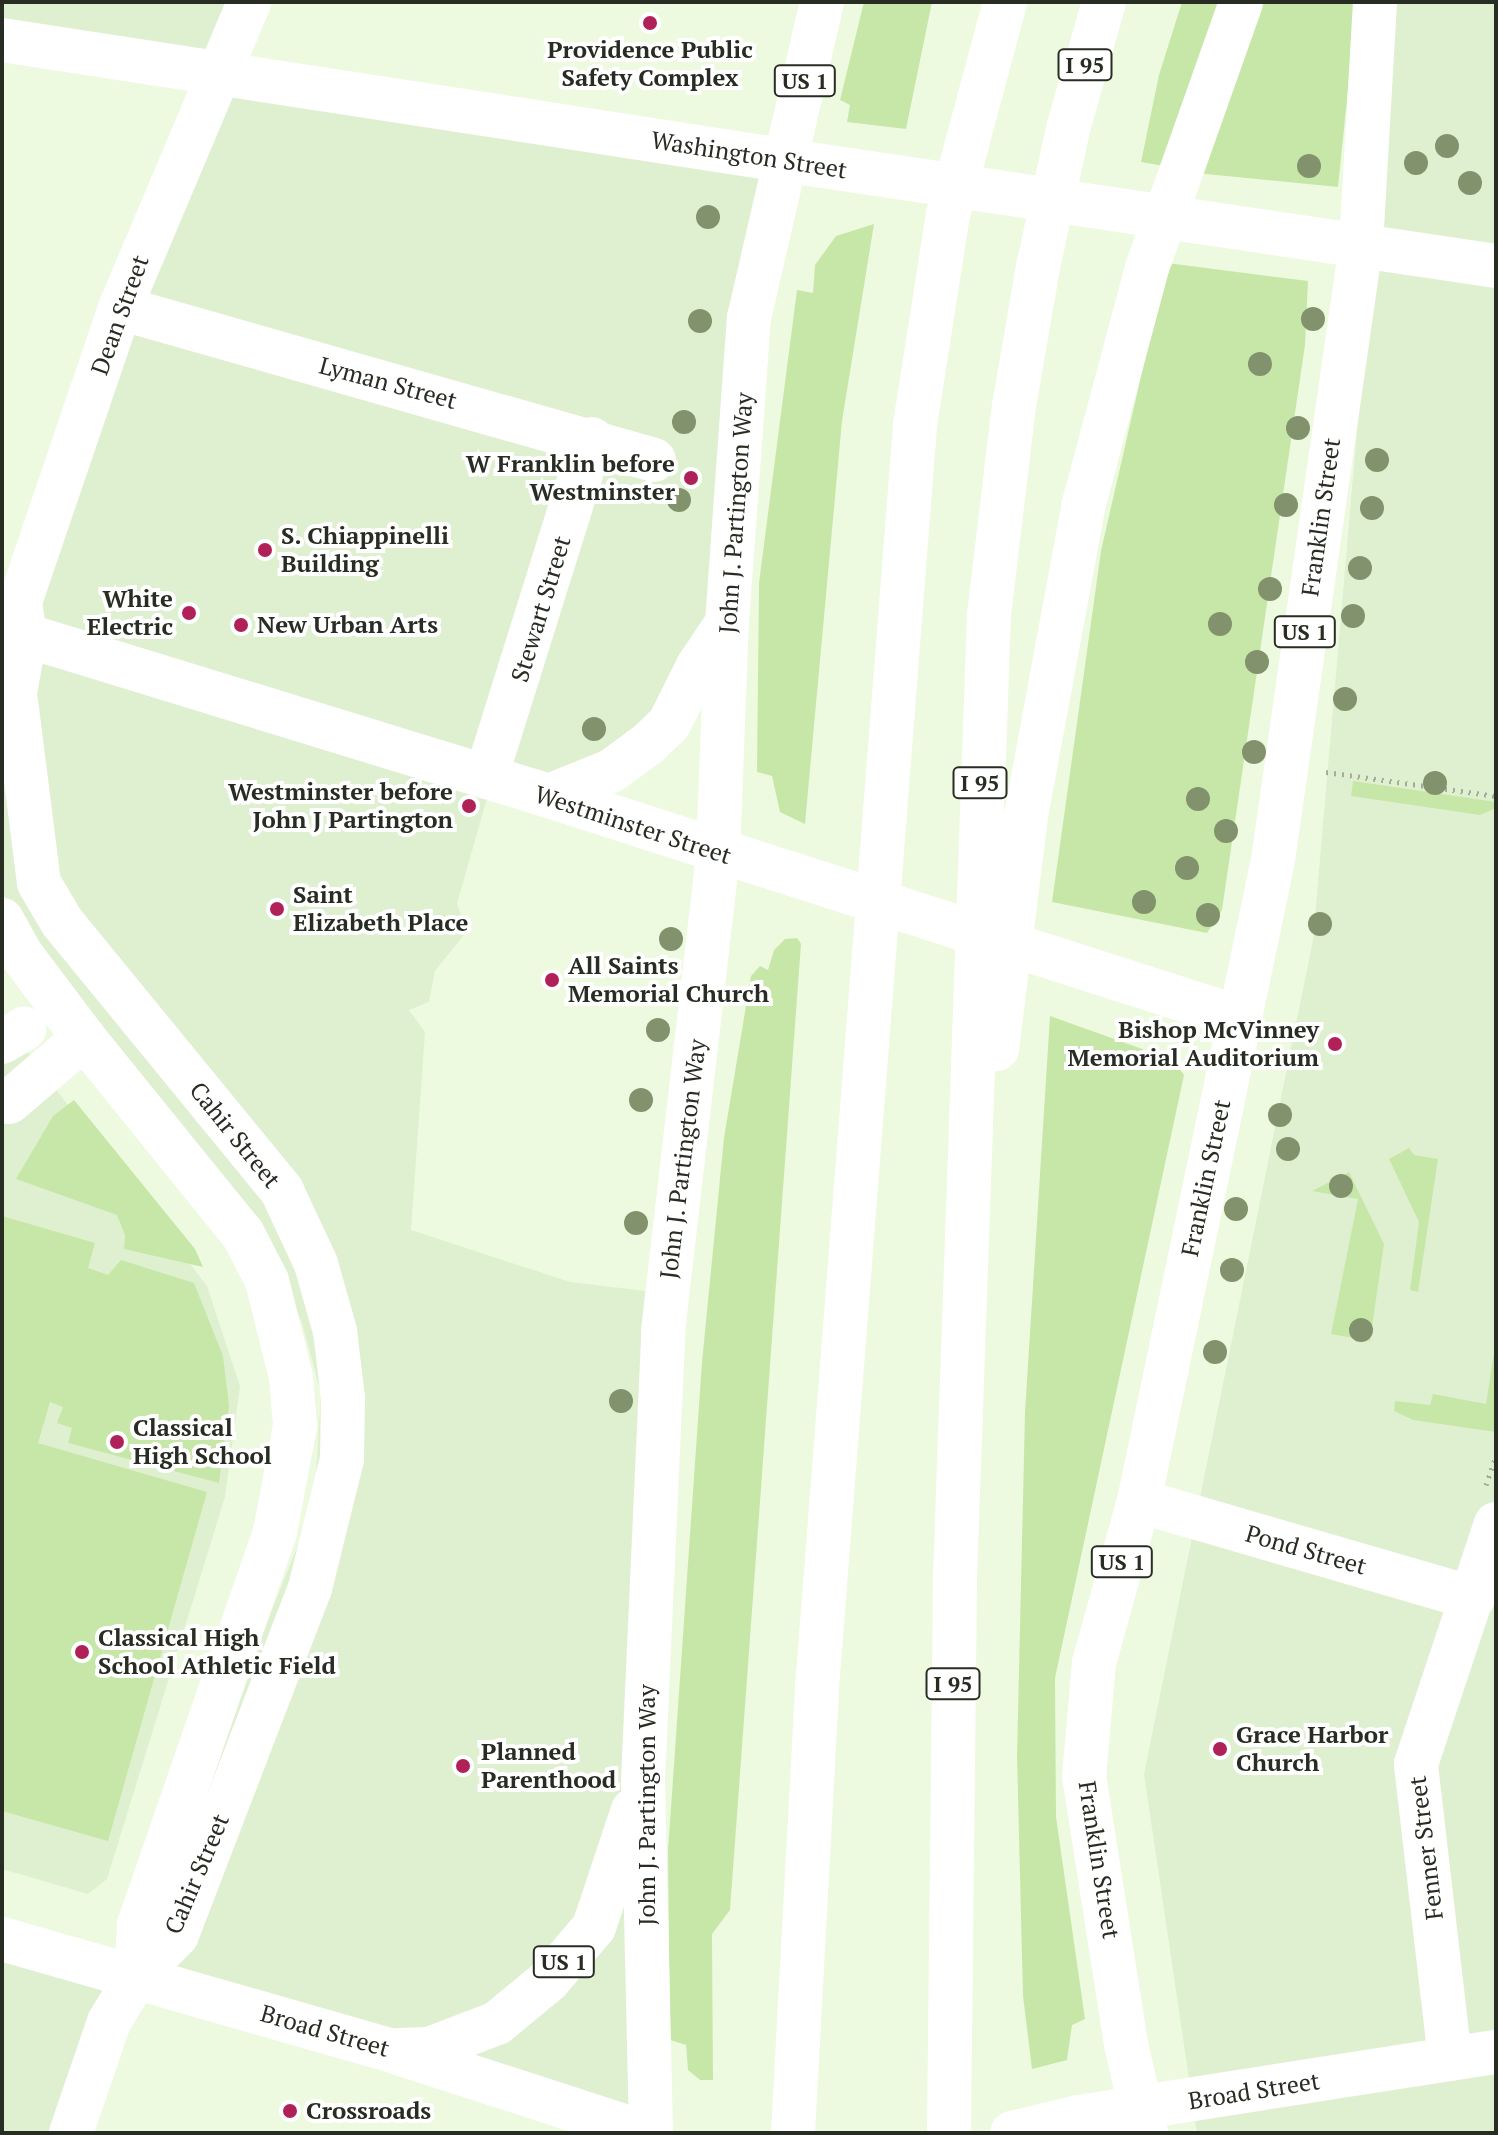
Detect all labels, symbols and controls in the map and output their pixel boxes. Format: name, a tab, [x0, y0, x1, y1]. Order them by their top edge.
marker: Providence Public Safety Complex	[641, 14, 659, 32]
place label: Providence Public Safety Complex	[547, 36, 753, 92]
road number: I 95	[1057, 47, 1113, 83]
road number: US 1	[773, 63, 837, 99]
street label: Washington Street	[649, 125, 849, 185]
street label: Dean Street	[85, 251, 155, 379]
street label: Lyman Street	[316, 351, 460, 415]
street label: John J. Partington Way	[713, 391, 759, 635]
street label: Franklin Street	[1296, 436, 1346, 598]
place label: W Franklin before Westminster	[466, 450, 675, 506]
marker: W Franklin before Westminster	[682, 469, 700, 487]
place label: S. Chiappinelli Building	[281, 522, 450, 578]
street label: Stewart Street	[505, 532, 577, 686]
marker: S. Chiappinelli Building	[256, 541, 274, 559]
place label: White Electric	[87, 585, 173, 641]
marker: White Electric	[180, 604, 198, 622]
place label: New Urban Arts	[257, 611, 438, 639]
road number: US 1	[1273, 614, 1337, 650]
marker: New Urban Arts	[232, 616, 250, 634]
road number: I 95	[952, 765, 1008, 801]
place label: Westminster before John J Partington	[228, 778, 453, 834]
street label: Westminster Street	[531, 780, 735, 870]
marker: Westminster before John J Partington	[460, 797, 478, 815]
place label: Saint Elizabeth Place	[293, 881, 468, 937]
marker: Saint Elizabeth Place	[268, 900, 286, 918]
place label: All Saints Memorial Church	[568, 952, 769, 1008]
marker: All Saints Memorial Church	[543, 971, 561, 989]
place label: Bishop McVinney Memorial Auditorium	[1067, 1016, 1319, 1072]
marker: Bishop McVinney Memorial Auditorium	[1326, 1035, 1344, 1053]
street label: John J. Partington Way	[654, 1037, 712, 1281]
street label: Cahir Street	[184, 1076, 286, 1194]
street label: Franklin Street	[1175, 1097, 1237, 1259]
place label: Classical High School	[133, 1414, 272, 1470]
marker: Classical High School	[108, 1433, 126, 1451]
street label: Pond Street	[1242, 1519, 1370, 1581]
road number: US 1	[1090, 1544, 1154, 1580]
place label: Classical High School Athletic Field	[98, 1624, 336, 1680]
marker: Classical High School Athletic Field	[73, 1643, 91, 1661]
road number: I 95	[925, 1666, 981, 1702]
street label: John J. Partington Way	[633, 1684, 661, 1926]
place label: Grace Harbor Church	[1236, 1721, 1388, 1777]
place label: Planned Parenthood	[481, 1738, 616, 1794]
marker: Grace Harbor Church	[1211, 1740, 1229, 1758]
marker: Planned Parenthood	[452, 1755, 474, 1777]
street label: Fenner Street	[1403, 1774, 1449, 1922]
street label: Franklin Street	[1072, 1779, 1126, 1941]
street label: Cahir Street	[159, 1809, 235, 1939]
road number: US 1	[532, 1944, 596, 1980]
street label: Broad Street	[257, 1999, 393, 2063]
street label: Broad Street	[1186, 2066, 1322, 2116]
place label: Crossroads	[306, 2097, 431, 2125]
marker: Crossroads	[281, 2102, 299, 2120]

